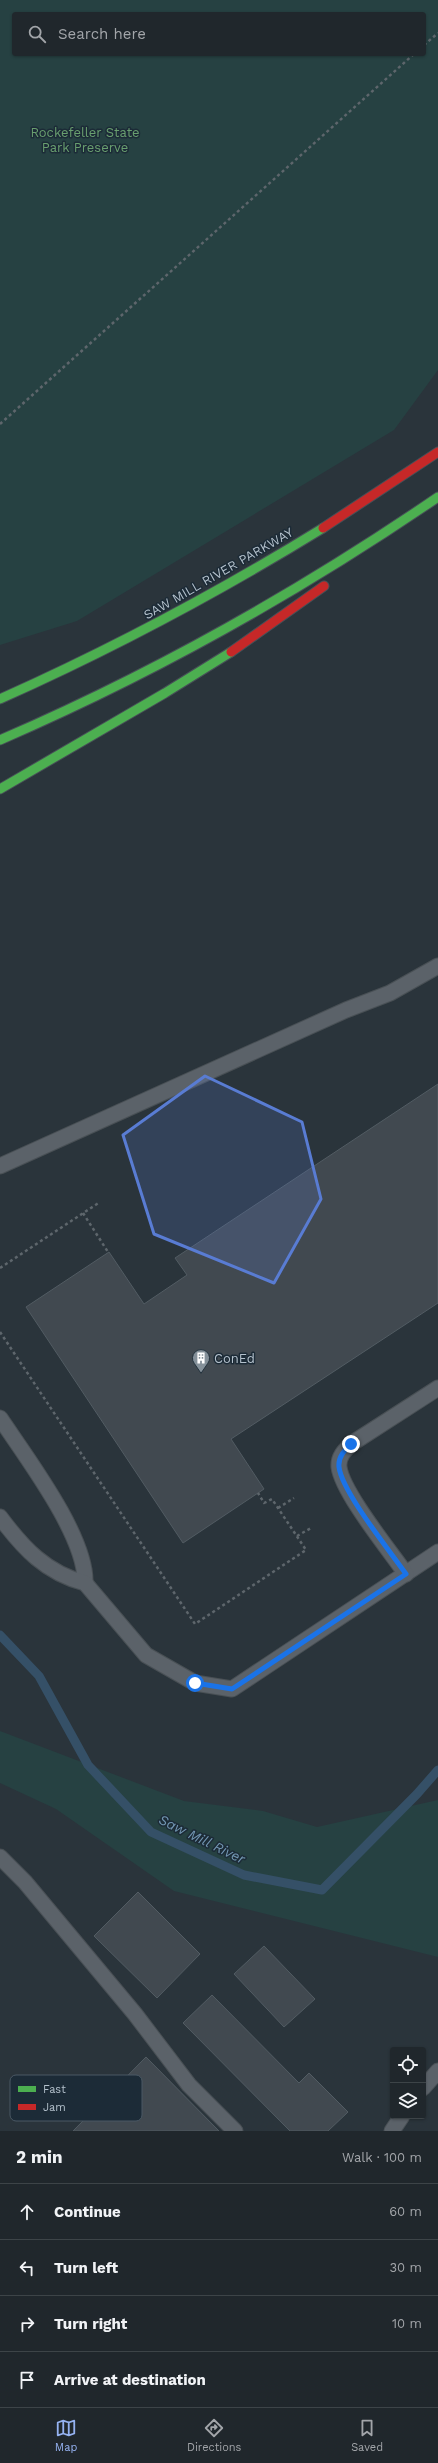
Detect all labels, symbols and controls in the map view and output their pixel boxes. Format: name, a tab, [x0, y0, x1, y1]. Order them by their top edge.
search box	[12, 12, 426, 56]
icon: search	[26, 23, 48, 45]
text: Search here	[58, 25, 146, 43]
park label: Rockefeller State Park Preserve	[30, 125, 140, 155]
street label: SAW MILL RIVER PARKWAY	[141, 524, 296, 622]
building icon: ConEd	[191, 1348, 211, 1373]
place label: ConEd	[214, 1351, 255, 1366]
route end	[342, 1435, 360, 1453]
route start	[186, 1674, 204, 1692]
water label: Saw Mill River	[156, 1811, 248, 1867]
map controls	[390, 2047, 426, 2119]
button: locate	[390, 2047, 426, 2083]
legend	[10, 2075, 142, 2121]
text: Fast	[43, 2083, 66, 2096]
button: layers	[390, 2083, 426, 2119]
text: Jam	[43, 2101, 66, 2114]
text: 2 min	[16, 2147, 62, 2167]
text: Walk · 100 m	[342, 2150, 422, 2165]
icon: ahead	[16, 2201, 38, 2223]
text: Continue	[54, 2203, 121, 2221]
text: 60 m	[389, 2204, 422, 2219]
icon: left	[16, 2257, 38, 2279]
text: Turn left	[54, 2259, 118, 2277]
text: 30 m	[390, 2260, 422, 2275]
icon: right	[16, 2313, 38, 2335]
text: Turn right	[54, 2315, 127, 2333]
text: 10 m	[392, 2316, 422, 2331]
icon: arrive	[16, 2369, 38, 2391]
text: Arrive at destination	[54, 2371, 206, 2389]
tab: Map	[55, 2417, 77, 2454]
tab: Directions	[187, 2417, 241, 2454]
tab: Saved	[351, 2417, 383, 2454]

